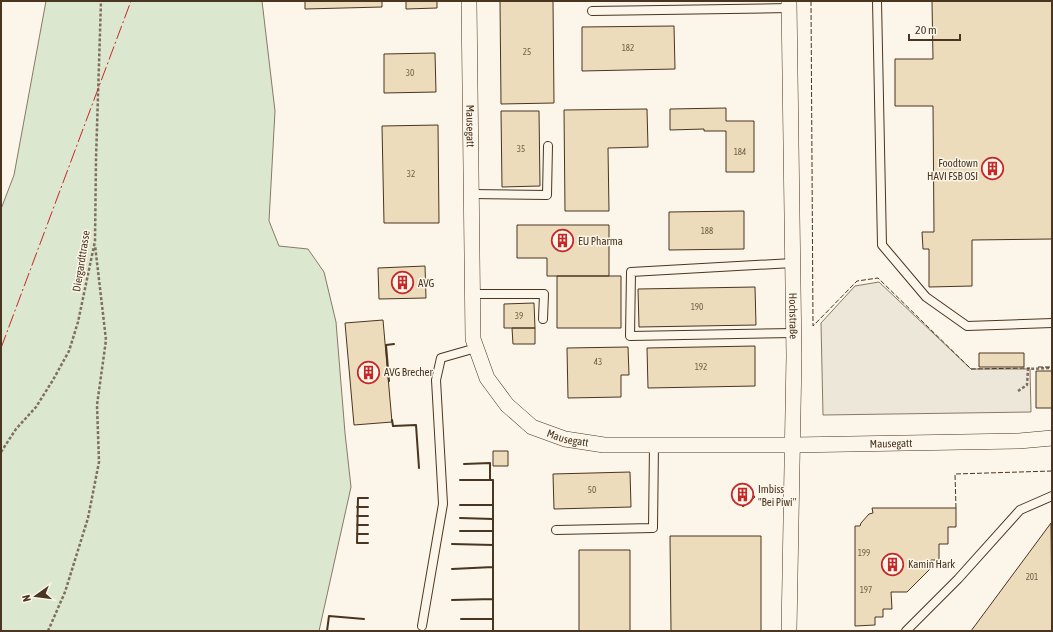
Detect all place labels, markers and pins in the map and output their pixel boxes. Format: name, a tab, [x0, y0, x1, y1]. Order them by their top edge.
building icon: Foodtown HAVI FSB OSI	[980, 156, 1006, 182]
place label: Foodtown HAVI FSB OSI	[927, 157, 978, 182]
building icon: EU Pharma	[550, 228, 576, 254]
place label: EU Pharma	[578, 235, 623, 247]
building icon: AVG	[389, 270, 415, 296]
place label: AVG	[418, 277, 434, 289]
building icon: AVG Brecher	[355, 359, 381, 385]
place label: AVG Brecher	[384, 366, 434, 378]
building icon: Imbiss "Bei Piwi"	[730, 482, 756, 508]
place label: Imbiss "Bei Piwi"	[758, 483, 797, 508]
building icon: Kamin Hark	[880, 551, 906, 577]
place label: Kamin Hark	[908, 558, 955, 570]

